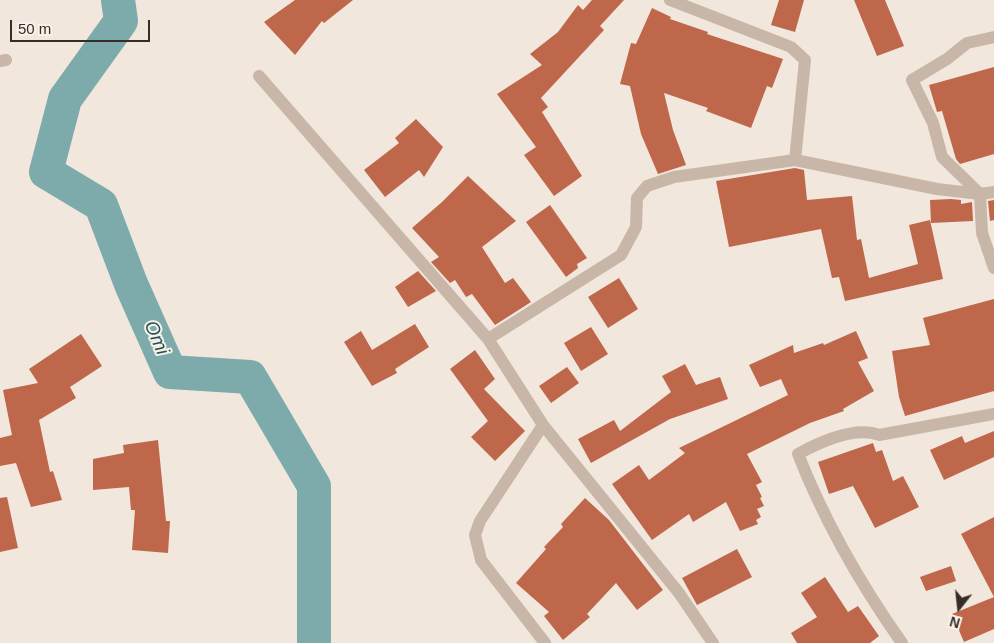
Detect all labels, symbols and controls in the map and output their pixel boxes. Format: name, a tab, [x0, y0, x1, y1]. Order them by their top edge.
scale bar	[12, 10, 152, 42]
text: 50 m	[18, 20, 51, 37]
water label: Omi	[139, 318, 173, 358]
north arrow	[934, 583, 984, 633]
text: N	[948, 613, 962, 632]

